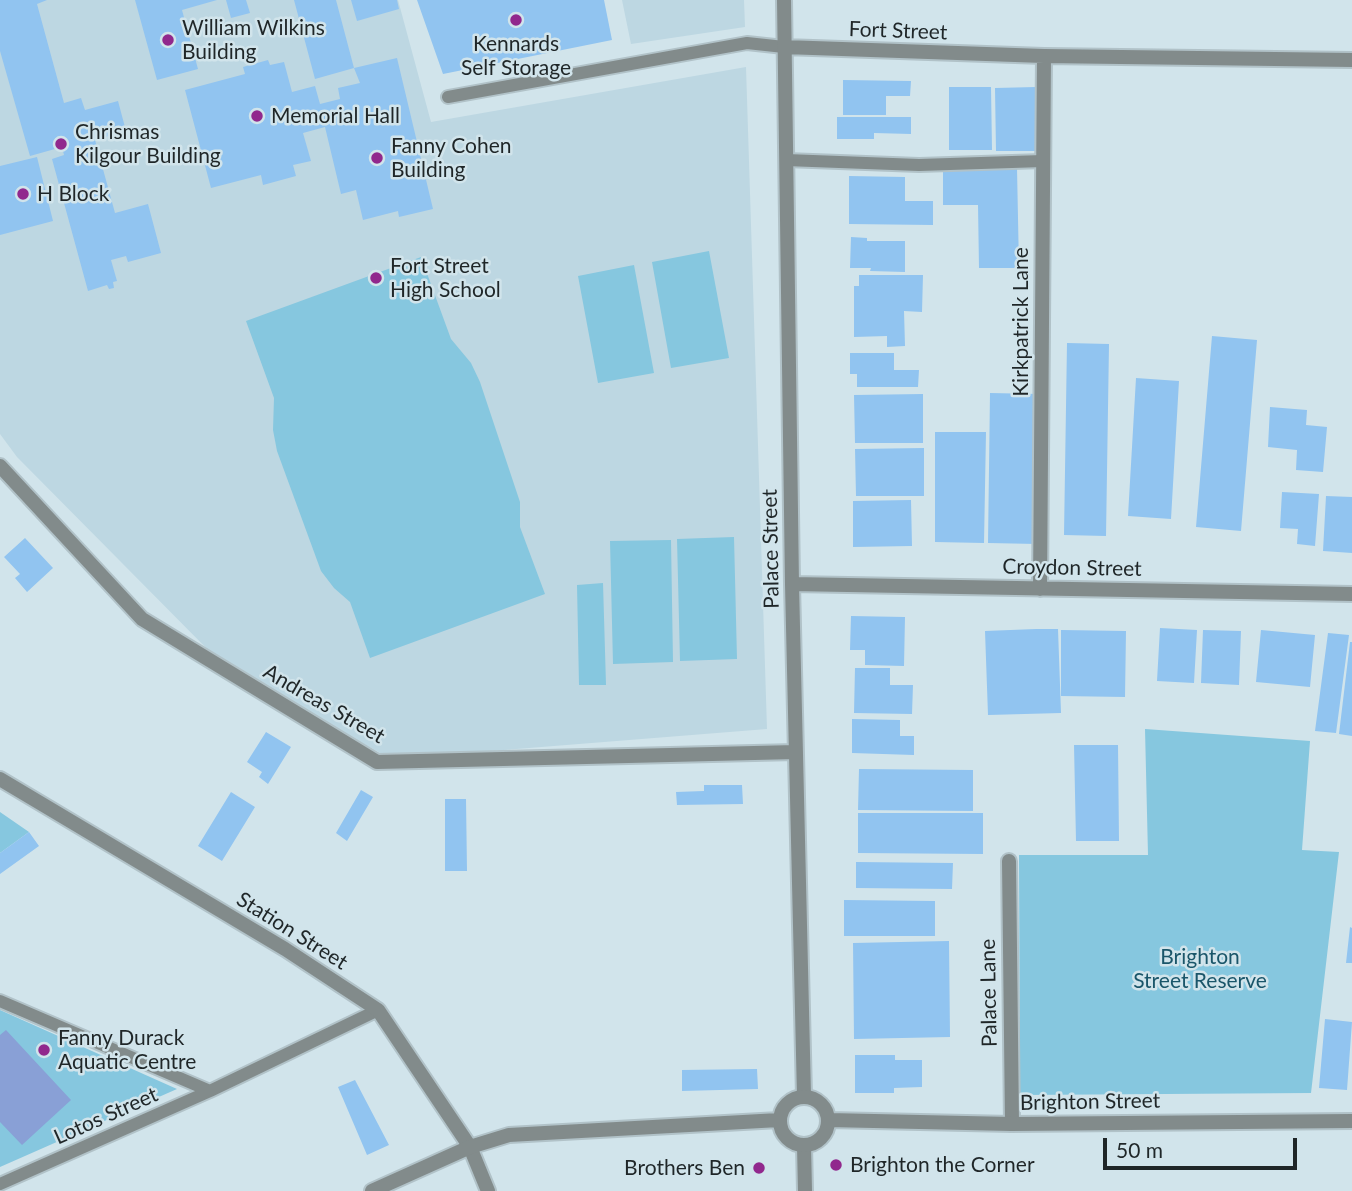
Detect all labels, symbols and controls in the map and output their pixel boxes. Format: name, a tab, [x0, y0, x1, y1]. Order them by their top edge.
marker: Kennards Self Storage	[508, 12, 524, 28]
place label: William Wilkins Building	[182, 15, 325, 65]
street label: Fort Street	[848, 17, 948, 45]
place label: Kennards Self Storage	[461, 31, 571, 81]
marker: William Wilkins Building	[160, 32, 176, 48]
place label: Memorial Hall	[271, 103, 400, 129]
marker: Memorial Hall	[249, 108, 265, 124]
place label: Chrismas Kilgour Building	[75, 119, 221, 169]
place label: Fanny Cohen Building	[391, 133, 511, 183]
marker: Chrismas Kilgour Building	[53, 136, 69, 152]
marker: Fanny Cohen Building	[369, 150, 385, 166]
place label: H Block	[37, 181, 109, 207]
marker: H Block	[15, 186, 31, 202]
street label: Kirkpatrick Lane	[1008, 247, 1034, 397]
place label: Fort Street High School	[390, 253, 501, 303]
marker: Fort Street High School	[368, 270, 384, 286]
street label: Palace Street	[757, 489, 785, 609]
street label: Croydon Street	[1002, 554, 1142, 582]
street label: Andreas Street	[259, 659, 389, 749]
street label: Station Street	[232, 887, 352, 975]
street label: Palace Lane	[975, 939, 1003, 1047]
park label: Brighton Street Reserve	[1133, 944, 1267, 994]
place label: Fanny Durack Aquatic Centre	[58, 1025, 196, 1075]
marker: Fanny Durack Aquatic Centre	[36, 1042, 52, 1058]
street label: Lotos Street	[50, 1082, 162, 1150]
street label: Brighton Street	[1020, 1088, 1160, 1116]
scale bar	[1107, 1124, 1301, 1168]
text: 50 m	[1116, 1137, 1163, 1162]
place label: Brighton the Corner	[850, 1152, 1035, 1178]
place label: Brothers Ben	[624, 1155, 745, 1181]
marker: Brighton the Corner	[828, 1157, 844, 1173]
marker: Brothers Ben	[751, 1160, 767, 1176]

